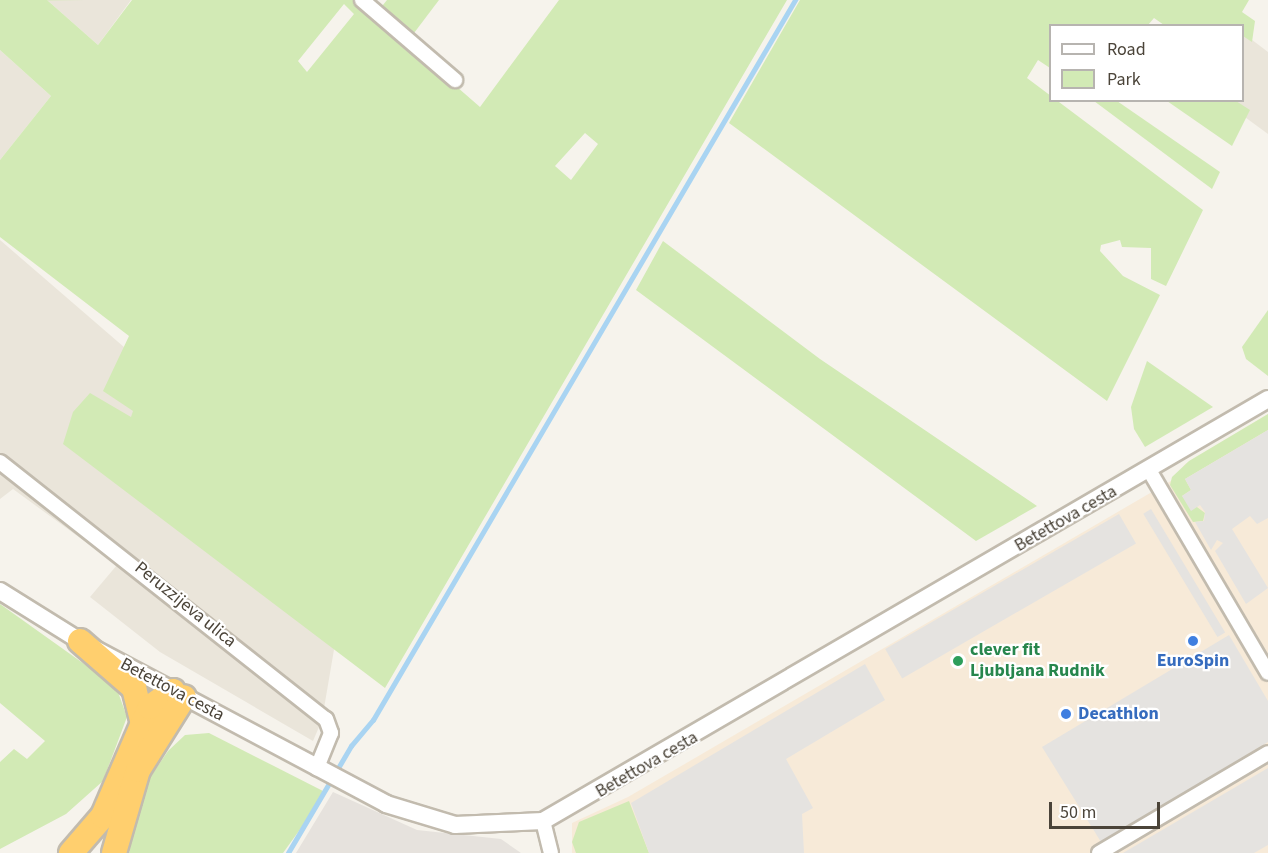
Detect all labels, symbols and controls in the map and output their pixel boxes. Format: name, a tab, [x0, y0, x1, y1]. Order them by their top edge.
legend	[1049, 24, 1244, 102]
text: Road	[1107, 37, 1146, 62]
text: Park	[1107, 67, 1141, 92]
street label: Betettova cesta	[1011, 481, 1121, 557]
street label: Peruzzijeva ulica	[130, 557, 240, 653]
marker: EuroSpin	[1186, 634, 1200, 648]
place label: clever fit Ljubljana Rudnik	[970, 640, 1105, 682]
place label: EuroSpin	[1157, 650, 1229, 672]
street label: Betettova cesta	[116, 654, 228, 726]
marker: clever fit Ljubljana Rudnik	[951, 654, 965, 668]
place label: Decathlon	[1078, 703, 1159, 725]
marker: Decathlon	[1059, 707, 1073, 721]
street label: Betettova cesta	[592, 727, 702, 803]
scale bar	[1052, 790, 1163, 828]
text: 50 m	[1060, 800, 1096, 825]

